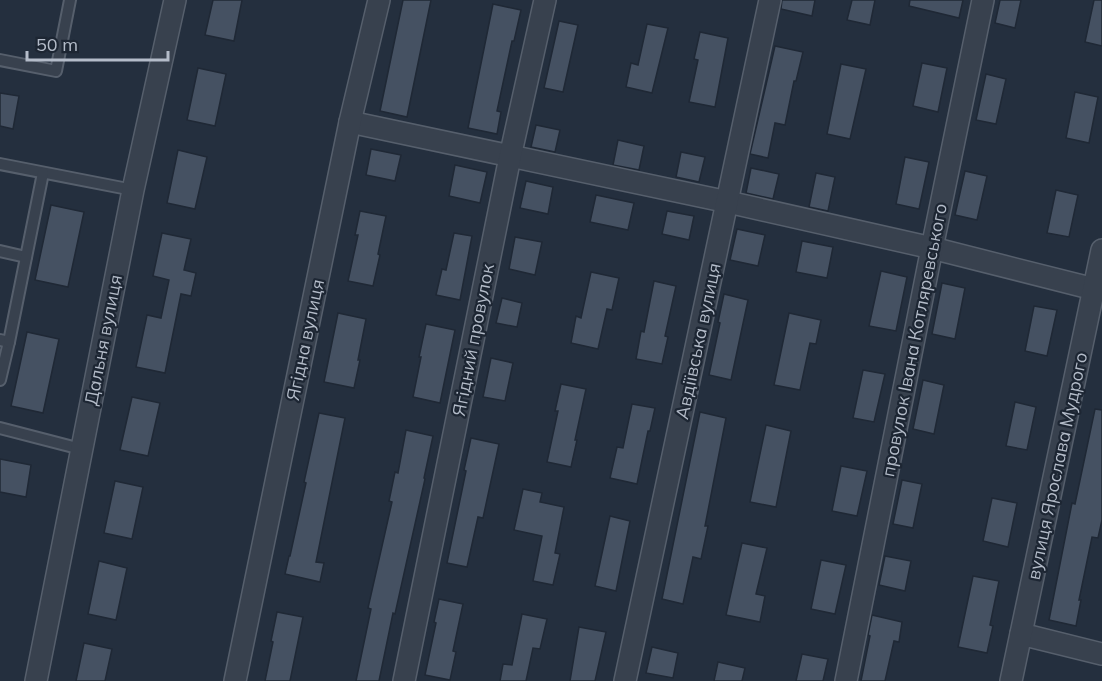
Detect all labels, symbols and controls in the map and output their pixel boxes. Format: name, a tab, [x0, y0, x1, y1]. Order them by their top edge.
scale bar	[27, 24, 168, 62]
text: 50 m	[36, 33, 78, 56]
street label: провулок Івана Котляревського	[876, 201, 952, 479]
street label: Авдіївська вулиця	[670, 261, 726, 421]
street label: Ягідний провулок	[447, 262, 499, 418]
street label: Дальня вулиця	[79, 273, 127, 407]
street label: Ягідна вулиця	[281, 277, 329, 403]
street label: вулиця Ярослава Мудрого	[1022, 350, 1092, 582]

